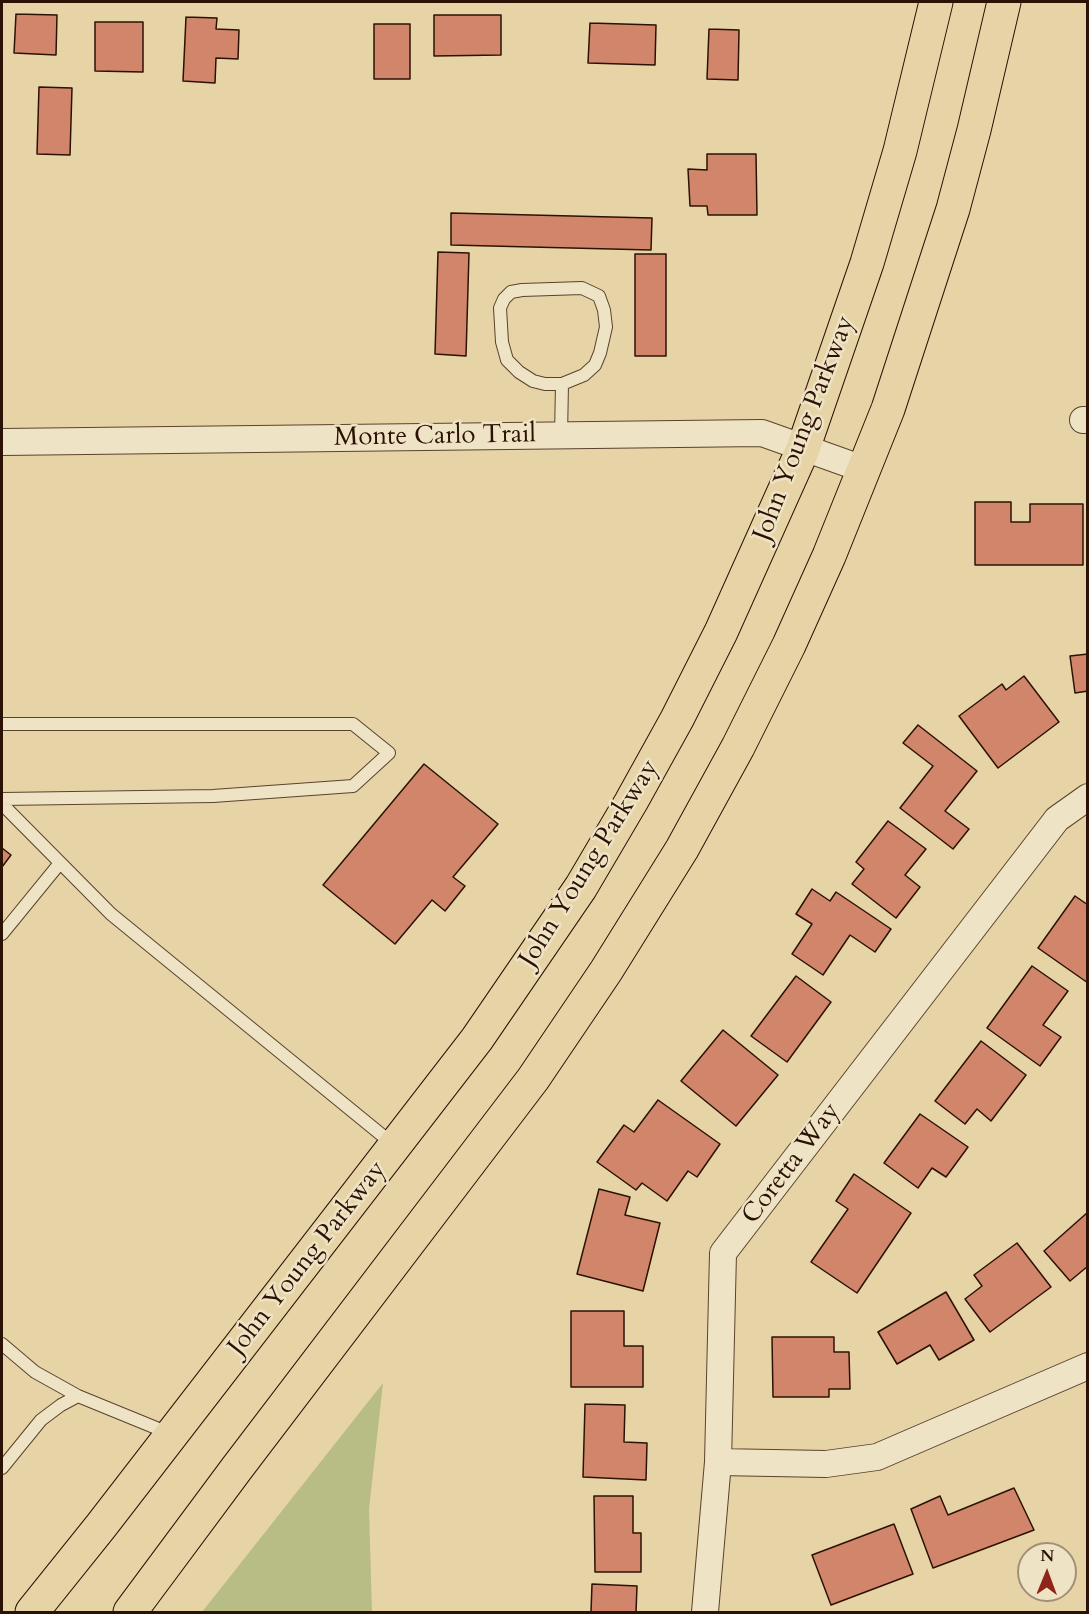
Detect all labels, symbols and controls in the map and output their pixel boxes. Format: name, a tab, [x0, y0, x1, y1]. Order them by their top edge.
street label: John Young Parkway	[748, 312, 862, 546]
street label: Monte Carlo Trail	[334, 420, 536, 454]
street label: John Young Parkway	[514, 754, 666, 974]
street label: Coretta Way	[736, 1097, 848, 1231]
street label: John Young Parkway	[222, 1155, 394, 1363]
north arrow	[1017, 1542, 1077, 1602]
text: N	[1040, 1545, 1054, 1567]

